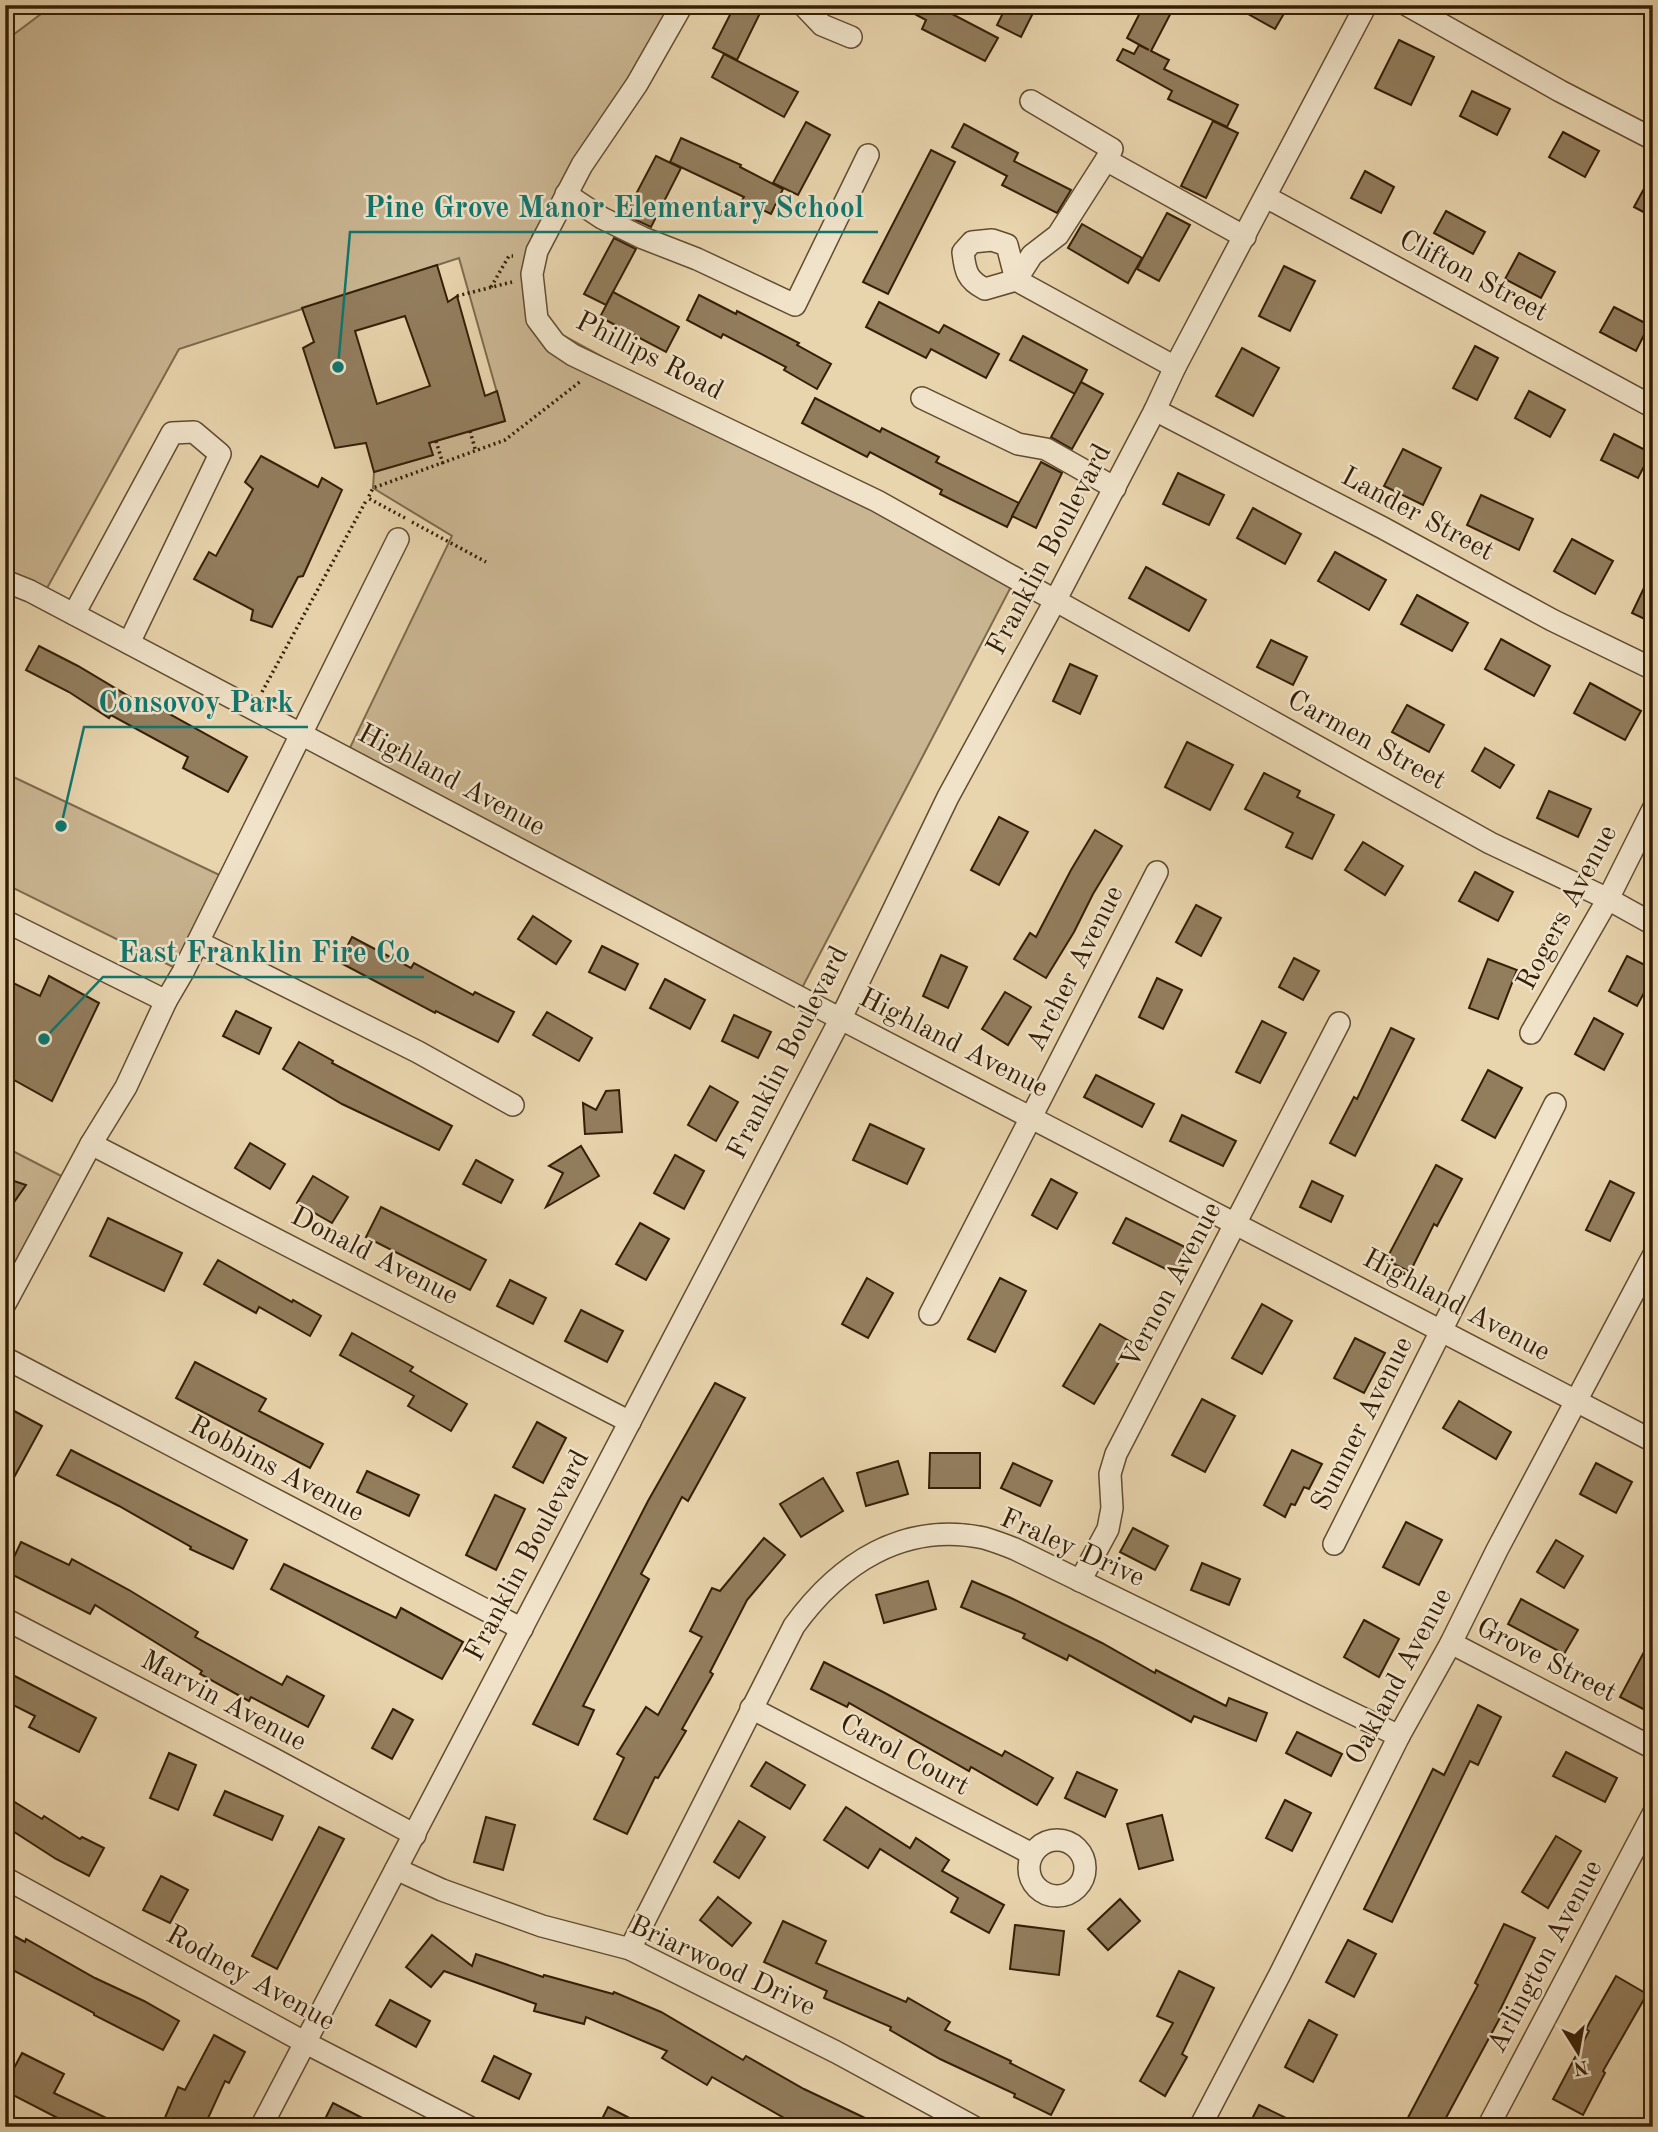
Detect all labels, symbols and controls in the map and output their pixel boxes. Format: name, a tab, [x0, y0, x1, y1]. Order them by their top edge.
callout: Pine Grove Manor Elementary School	[350, 181, 878, 232]
text: Pine Grove Manor Elementary School	[364, 194, 864, 224]
street label: Clifton Street	[1394, 226, 1552, 328]
street label: Phillips Road	[571, 308, 727, 406]
street label: Franklin Boulevard	[983, 440, 1117, 660]
street label: Lander Street	[1336, 463, 1498, 567]
callout: Consovoy Park	[84, 676, 308, 727]
street label: Carmen Street	[1282, 686, 1450, 796]
text: Consovoy Park	[98, 689, 294, 719]
street label: Highland Avenue	[353, 720, 549, 842]
street label: Rogers Avenue	[1513, 821, 1623, 995]
street label: Archer Avenue	[1022, 882, 1130, 1056]
callout: East Franklin Fire Co	[103, 926, 424, 977]
text: East Franklin Fire Co	[118, 939, 410, 969]
street label: Franklin Boulevard	[723, 942, 855, 1164]
street label: Highland Avenue	[854, 984, 1052, 1104]
street label: Vernon Avenue	[1116, 1198, 1228, 1374]
street label: Donald Avenue	[286, 1203, 462, 1311]
street label: Highland Avenue	[1358, 1245, 1554, 1367]
street label: Sumner Avenue	[1307, 1333, 1419, 1515]
street label: Robbins Avenue	[184, 1412, 368, 1528]
street label: Franklin Boulevard	[461, 1446, 595, 1666]
street label: Fraley Drive	[996, 1505, 1148, 1593]
street label: Oakland Avenue	[1342, 1584, 1458, 1770]
street label: Grove Street	[1472, 1614, 1620, 1708]
street label: Marvin Avenue	[136, 1647, 310, 1757]
street label: Carol Court	[835, 1710, 973, 1802]
street label: Arlington Avenue	[1483, 1856, 1609, 2058]
street label: Briarwood Drive	[625, 1912, 819, 2022]
street label: Rodney Avenue	[161, 1921, 339, 2037]
north arrow	[1542, 2016, 1612, 2086]
text: N	[1571, 2056, 1590, 2077]

